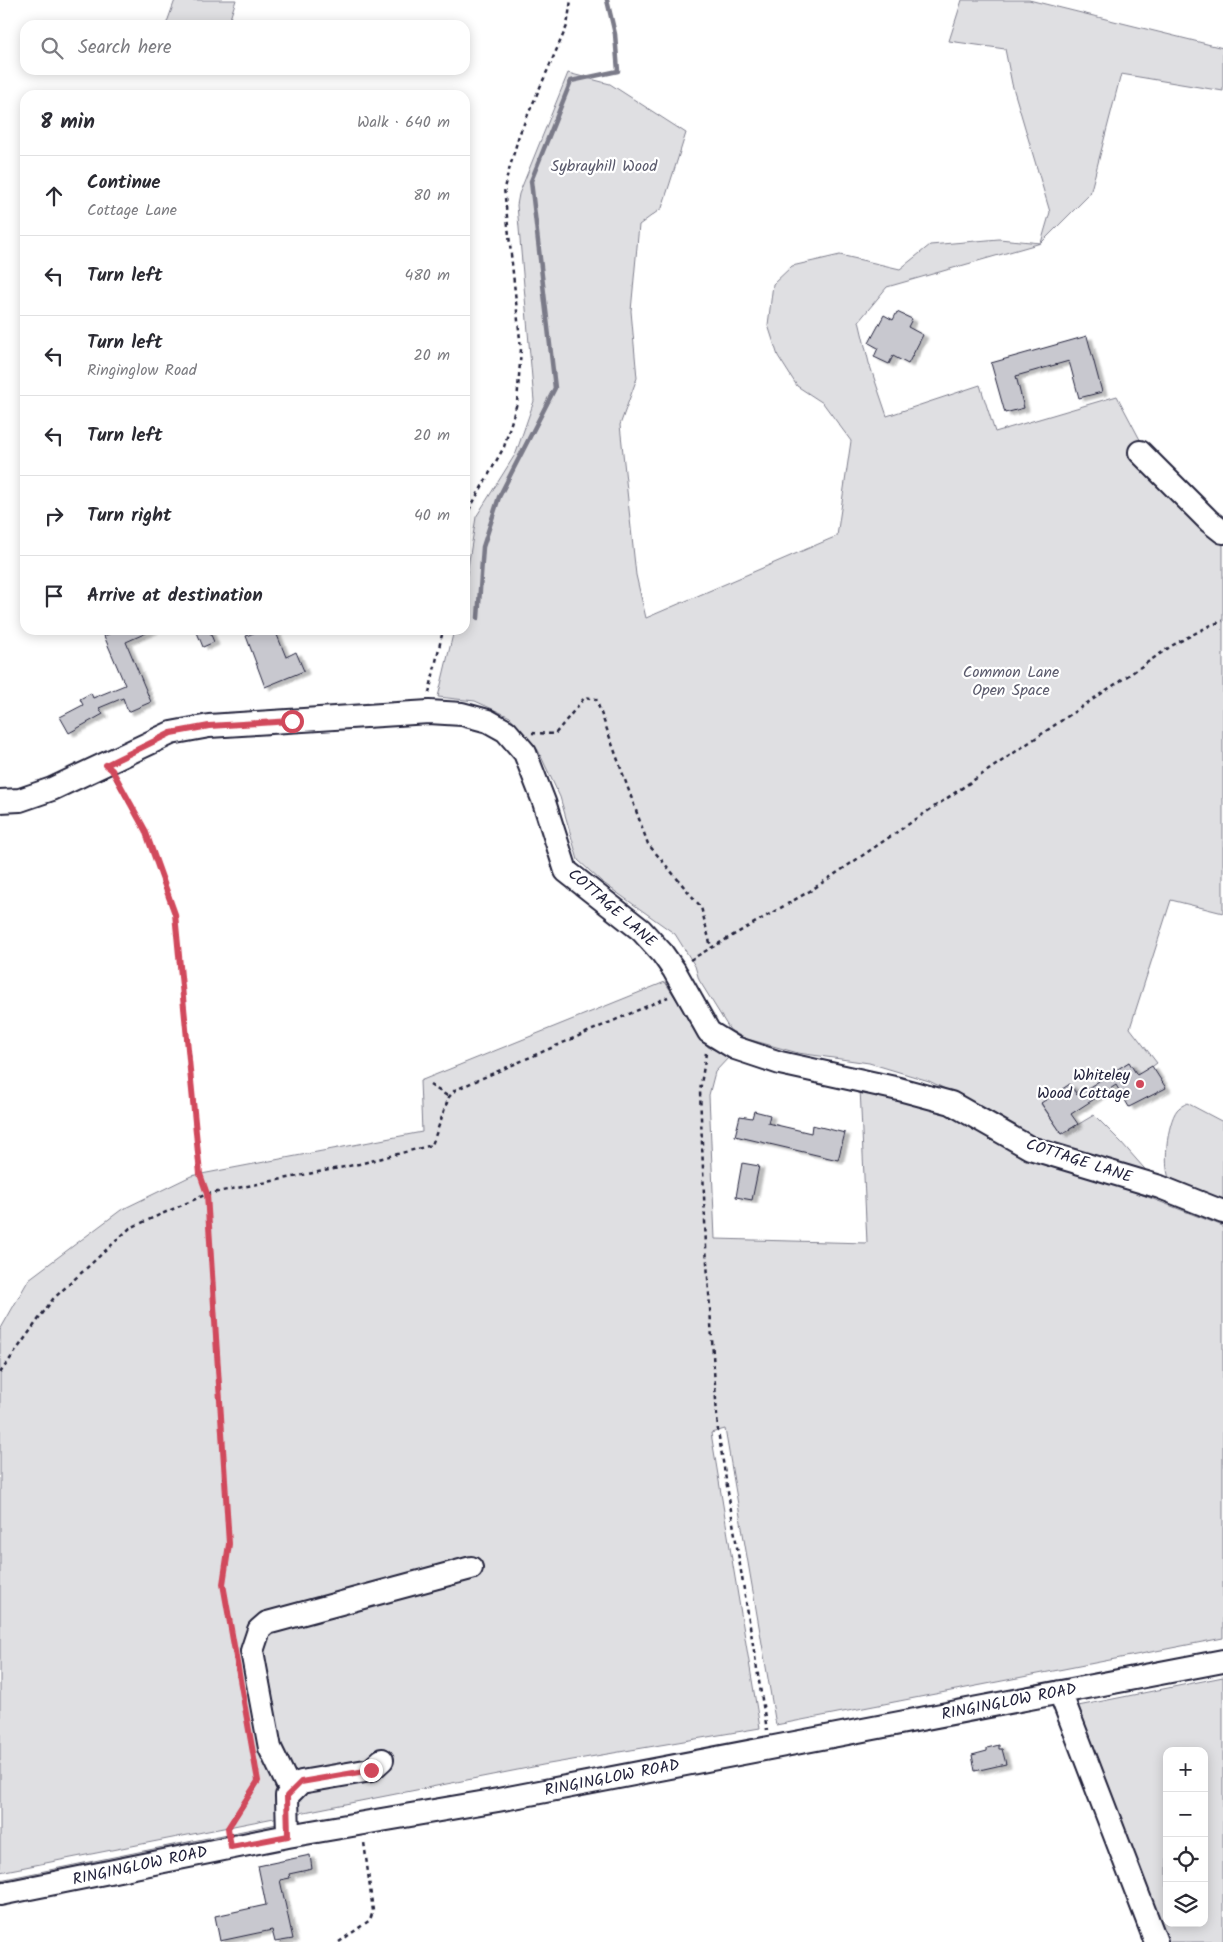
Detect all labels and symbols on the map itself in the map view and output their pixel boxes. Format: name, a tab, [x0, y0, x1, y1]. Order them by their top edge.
park label: Sybrayhill Wood	[551, 154, 658, 179]
park label: Common Lane Open Space	[963, 660, 1059, 703]
route start	[281, 710, 304, 733]
street label: COTTAGE LANE	[562, 862, 662, 954]
place label: Whiteley Wood Cottage	[1037, 1063, 1130, 1106]
marker: Whiteley Wood Cottage	[1134, 1078, 1146, 1090]
street label: COTTAGE LANE	[1023, 1132, 1136, 1190]
street label: RINGINGLOW ROAD	[939, 1677, 1079, 1727]
street label: RINGINGLOW ROAD	[542, 1753, 682, 1803]
route end	[360, 1759, 383, 1782]
street label: RINGINGLOW ROAD	[70, 1840, 210, 1892]

